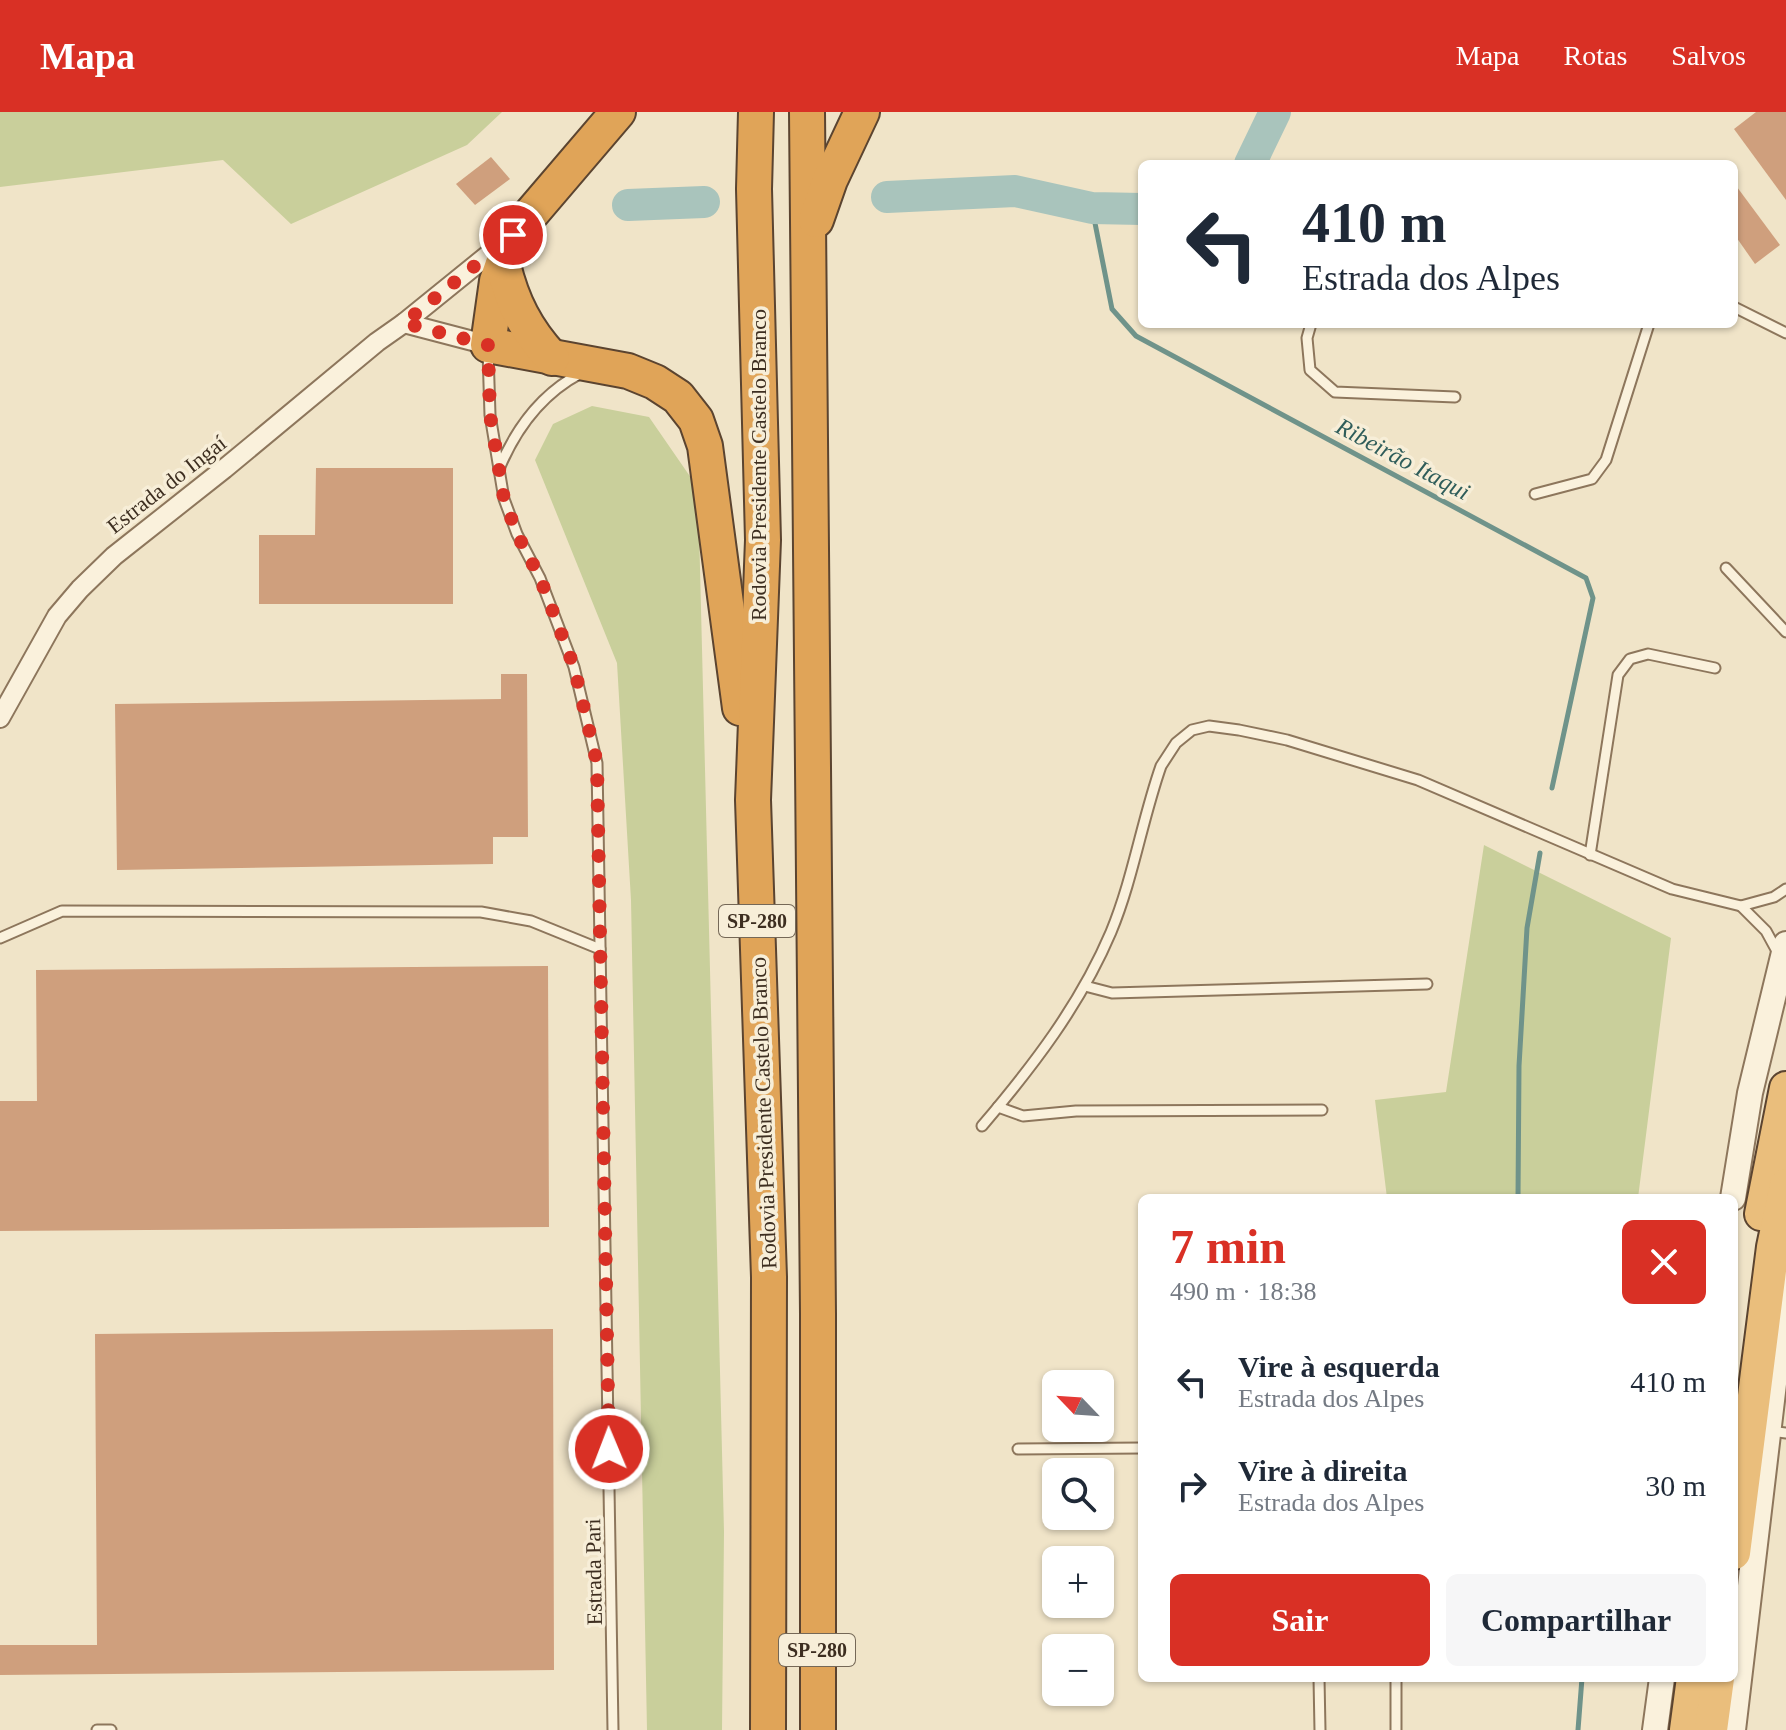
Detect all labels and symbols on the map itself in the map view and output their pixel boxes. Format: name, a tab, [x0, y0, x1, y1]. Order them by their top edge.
pin	[479, 201, 547, 269]
street label: Rodovia Presidente Castelo Branco	[746, 309, 771, 621]
water label: Ribeirão Itaqui	[1331, 412, 1474, 505]
street label: Estrada do Ingaí	[102, 430, 231, 539]
road number: SP-280	[719, 905, 795, 937]
street label: Rodovia Presidente Castelo Branco	[746, 957, 781, 1269]
north arrow	[1042, 1370, 1114, 1442]
position arrow	[567, 1407, 651, 1491]
street label: Estrada Pari	[580, 1518, 607, 1626]
road number: SP-280	[779, 1634, 855, 1666]

